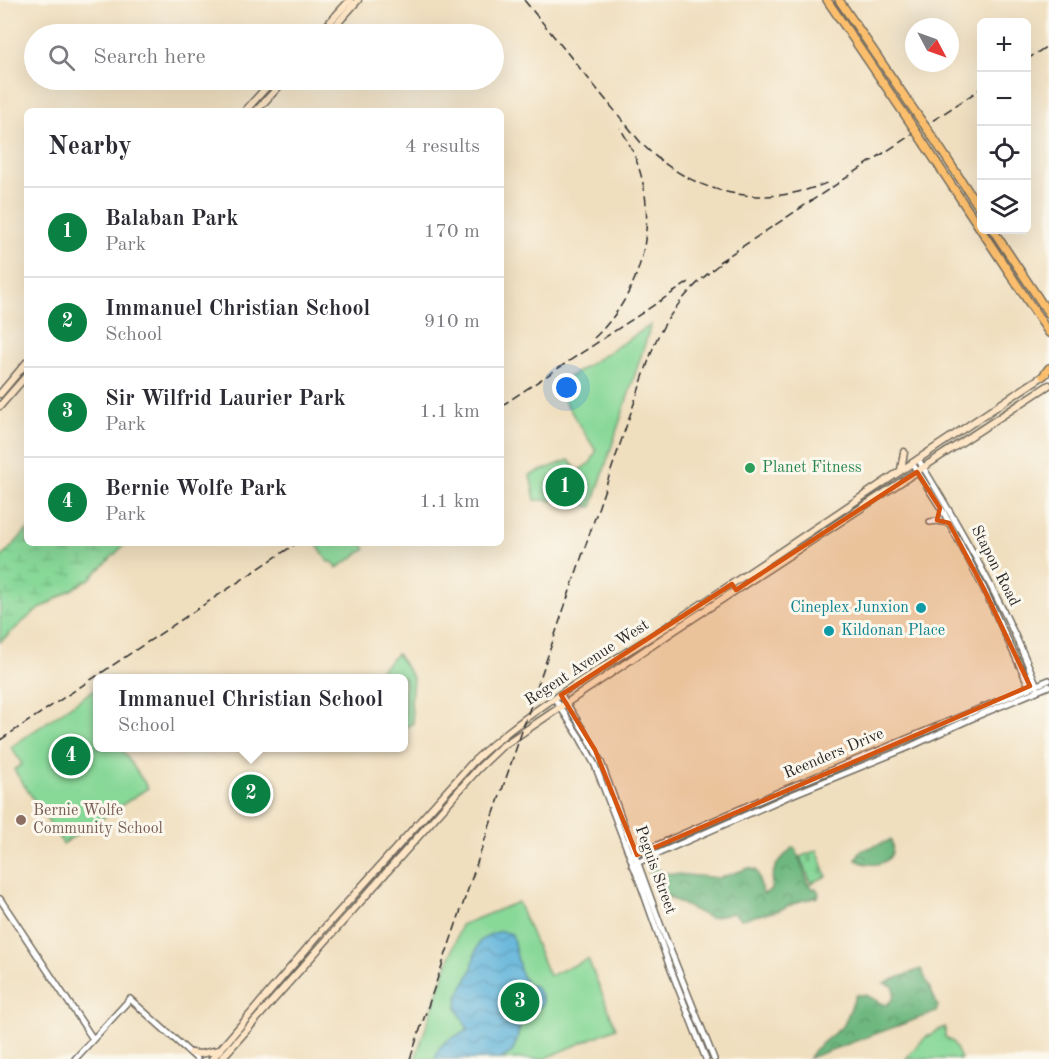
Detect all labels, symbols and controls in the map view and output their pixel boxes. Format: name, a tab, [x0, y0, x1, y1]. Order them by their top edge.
north arrow	[905, 18, 959, 72]
map controls	[977, 18, 1031, 234]
button: +	[977, 18, 1031, 72]
search box	[24, 24, 504, 90]
icon: search	[45, 41, 78, 74]
text: Search here	[93, 46, 206, 68]
button: −	[977, 72, 1031, 126]
button: locate	[977, 126, 1031, 180]
text: Nearby	[48, 134, 132, 160]
text: 4 results	[405, 137, 480, 157]
button: layers	[977, 180, 1031, 234]
text: Balaban Park	[105, 208, 238, 230]
text: 1	[62, 222, 73, 242]
text: 170 m	[424, 222, 480, 242]
text: Park	[105, 235, 146, 255]
text: Immanuel Christian School	[105, 298, 370, 320]
text: 2	[62, 312, 73, 332]
text: 910 m	[424, 312, 480, 332]
text: School	[105, 325, 162, 345]
your location	[552, 373, 581, 402]
text: Sir Wilfrid Laurier Park	[105, 388, 346, 410]
text: 3	[62, 402, 73, 422]
text: 1.1 km	[419, 402, 480, 422]
text: Park	[105, 415, 146, 435]
place label: Planet Fitness	[762, 460, 862, 476]
marker: Planet Fitness	[743, 461, 757, 475]
pin: 1	[546, 464, 584, 510]
text: Bernie Wolfe Park	[105, 478, 287, 500]
text: 4	[62, 492, 73, 512]
text: 1.1 km	[419, 492, 480, 512]
text: Park	[105, 505, 146, 525]
street label: Stapon Road	[968, 523, 1022, 609]
place label: Cineplex Junxion	[790, 600, 909, 616]
marker: Cineplex Junxion	[914, 601, 928, 615]
street label: Regent Avenue West	[522, 617, 652, 709]
place label: Kildonan Place	[841, 623, 945, 639]
marker: Kildonan Place	[822, 624, 836, 638]
popup	[93, 674, 408, 752]
text: Immanuel Christian School	[118, 689, 383, 711]
text: School	[118, 716, 175, 736]
street label: Reenders Drive	[782, 726, 886, 782]
pin: 4	[52, 734, 90, 778]
pin: 2	[232, 772, 270, 816]
place label: Bernie Wolfe Community School	[33, 803, 163, 837]
marker: Bernie Wolfe Community School	[14, 813, 28, 827]
street label: Peguis Street	[632, 824, 679, 917]
pin: 3	[500, 980, 540, 1024]

